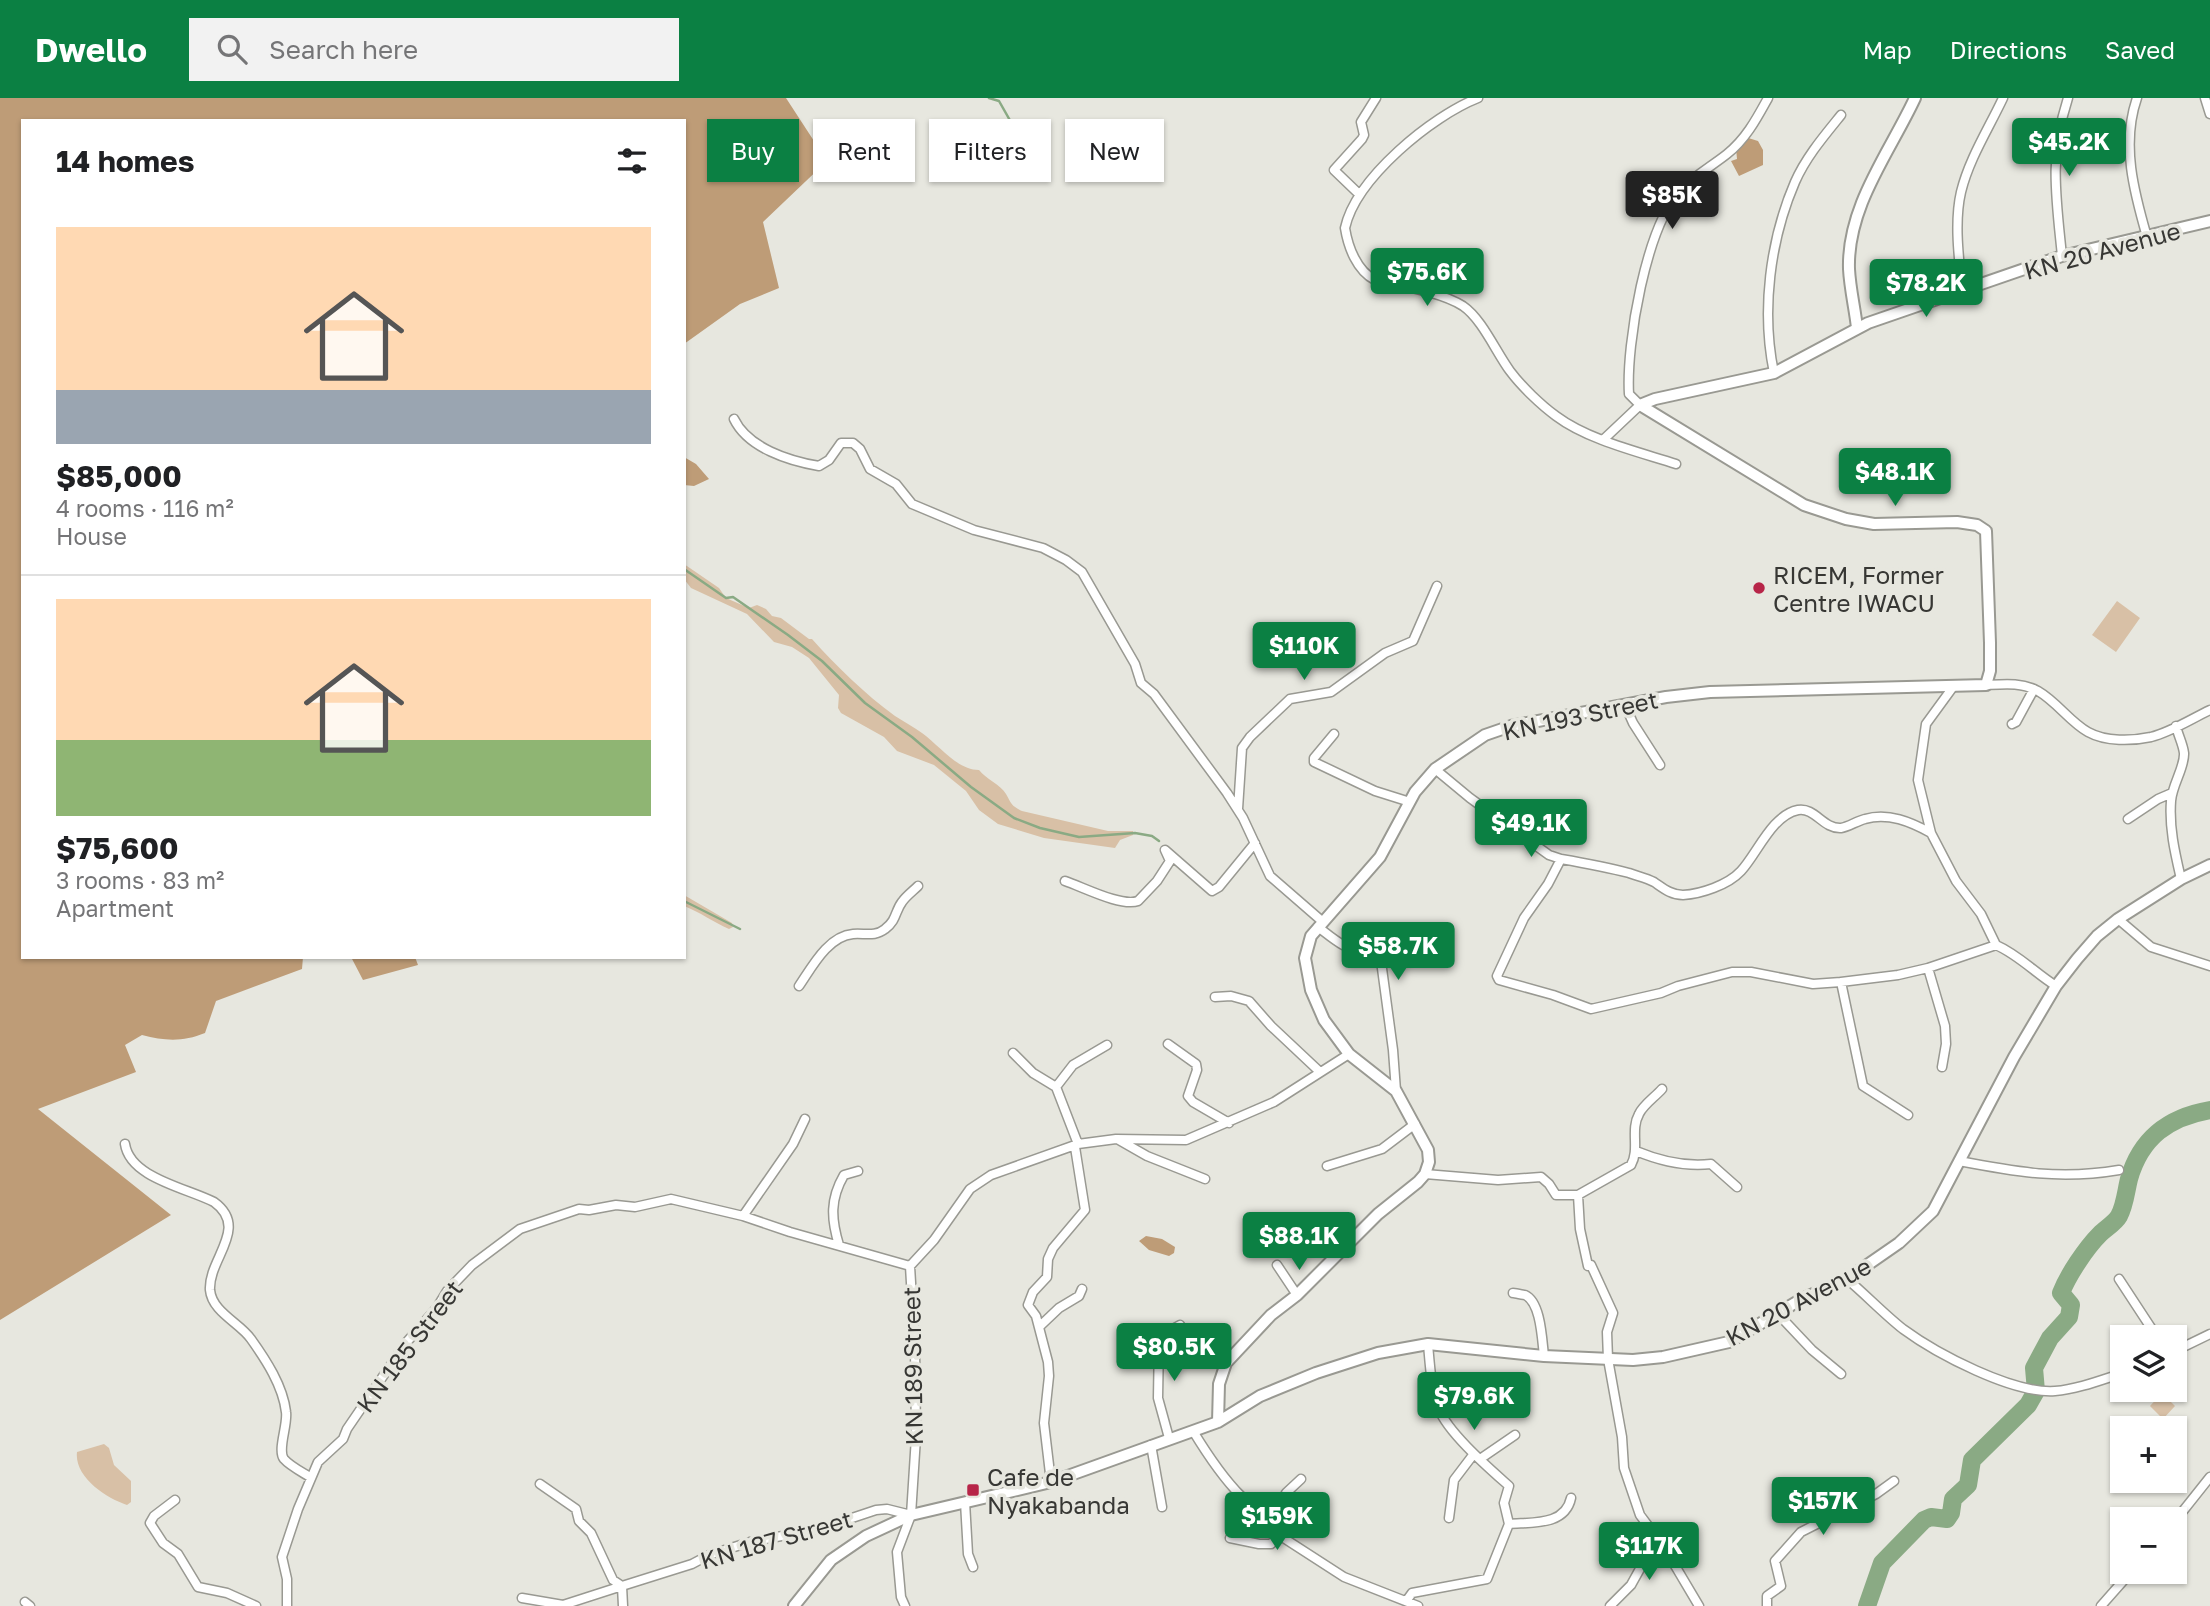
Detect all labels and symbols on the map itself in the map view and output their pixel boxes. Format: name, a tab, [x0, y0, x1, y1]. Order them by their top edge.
pin: $45.2K	[2012, 118, 2126, 178]
pin: $85K	[1631, 172, 1713, 231]
street label: KN 20 Avenue	[2021, 215, 2183, 285]
pin: $75.6K	[1370, 248, 1484, 308]
pin: $78.2K	[1869, 260, 1983, 319]
pin: $48.1K	[1838, 448, 1952, 508]
place label: RICEM, Former Centre IWACU	[1773, 560, 1944, 617]
marker: RICEM, Former Centre IWACU	[1751, 580, 1767, 596]
pin: $110K	[1255, 622, 1353, 682]
street label: KN 193 Street	[1500, 684, 1660, 746]
pin: $49.1K	[1474, 800, 1588, 859]
pin: $58.7K	[1341, 922, 1455, 982]
pin: $88.1K	[1242, 1212, 1356, 1272]
street label: KN 20 Avenue	[1720, 1251, 1876, 1351]
street label: KN 185 Street	[350, 1274, 468, 1418]
street label: KN 189 Street	[896, 1286, 928, 1446]
pin: $80.5K	[1117, 1324, 1231, 1383]
pin: $79.6K	[1417, 1372, 1531, 1432]
place label: Cafe de Nyakabanda	[987, 1462, 1130, 1519]
pin: $157K	[1774, 1478, 1872, 1537]
marker: Cafe de Nyakabanda	[965, 1482, 981, 1498]
pin: $159K	[1228, 1492, 1326, 1552]
street label: KN 187 Street	[697, 1503, 855, 1575]
pin: $117K	[1600, 1522, 1698, 1582]

